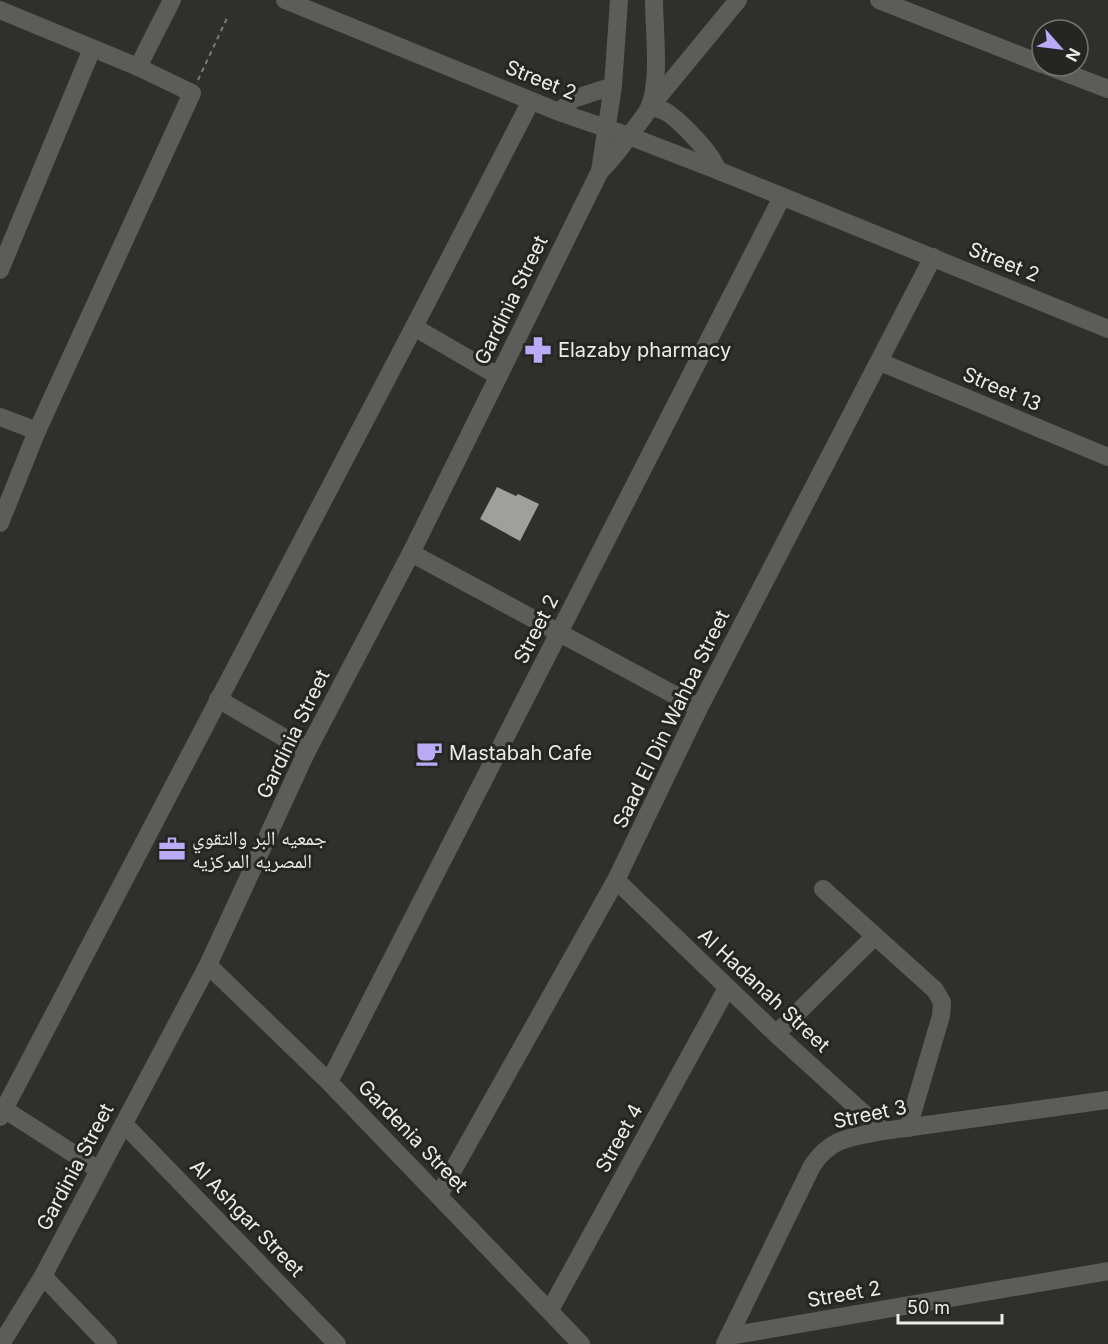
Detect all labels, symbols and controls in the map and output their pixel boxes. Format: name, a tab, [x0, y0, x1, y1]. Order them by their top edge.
north arrow	[1030, 18, 1090, 78]
text: N	[1062, 45, 1085, 65]
street label: Street 2	[502, 55, 580, 105]
street label: Gardinia Street	[469, 231, 553, 368]
street label: Street 2	[965, 237, 1043, 287]
pharmacy icon: Elazaby pharmacy	[523, 335, 553, 365]
place label: Elazaby pharmacy	[558, 338, 731, 362]
street label: Street 13	[959, 362, 1045, 416]
street label: Street 2	[508, 590, 564, 668]
street label: Saad El Din Wahba Street	[608, 606, 735, 832]
street label: Gardinia Street	[251, 665, 335, 802]
cafe icon: Mastabah Cafe	[414, 738, 444, 768]
place label: Mastabah Cafe	[449, 741, 592, 765]
place label: جمعيه البر والتقوي المصريه المركزيه	[192, 826, 327, 873]
office icon: جمعيه البر والتقوي المصريه المركزيه	[157, 834, 187, 864]
street label: Al Hadanah Street	[693, 923, 835, 1057]
street label: Gardenia Street	[353, 1075, 473, 1198]
street label: Street 3	[831, 1095, 909, 1133]
street label: Gardinia Street	[31, 1099, 119, 1235]
street label: Street 4	[590, 1099, 648, 1177]
street label: Al Ashgar Street	[185, 1154, 309, 1282]
street label: Street 2	[805, 1276, 883, 1312]
scale bar	[898, 1287, 1002, 1325]
text: 50 m	[907, 1297, 950, 1318]

